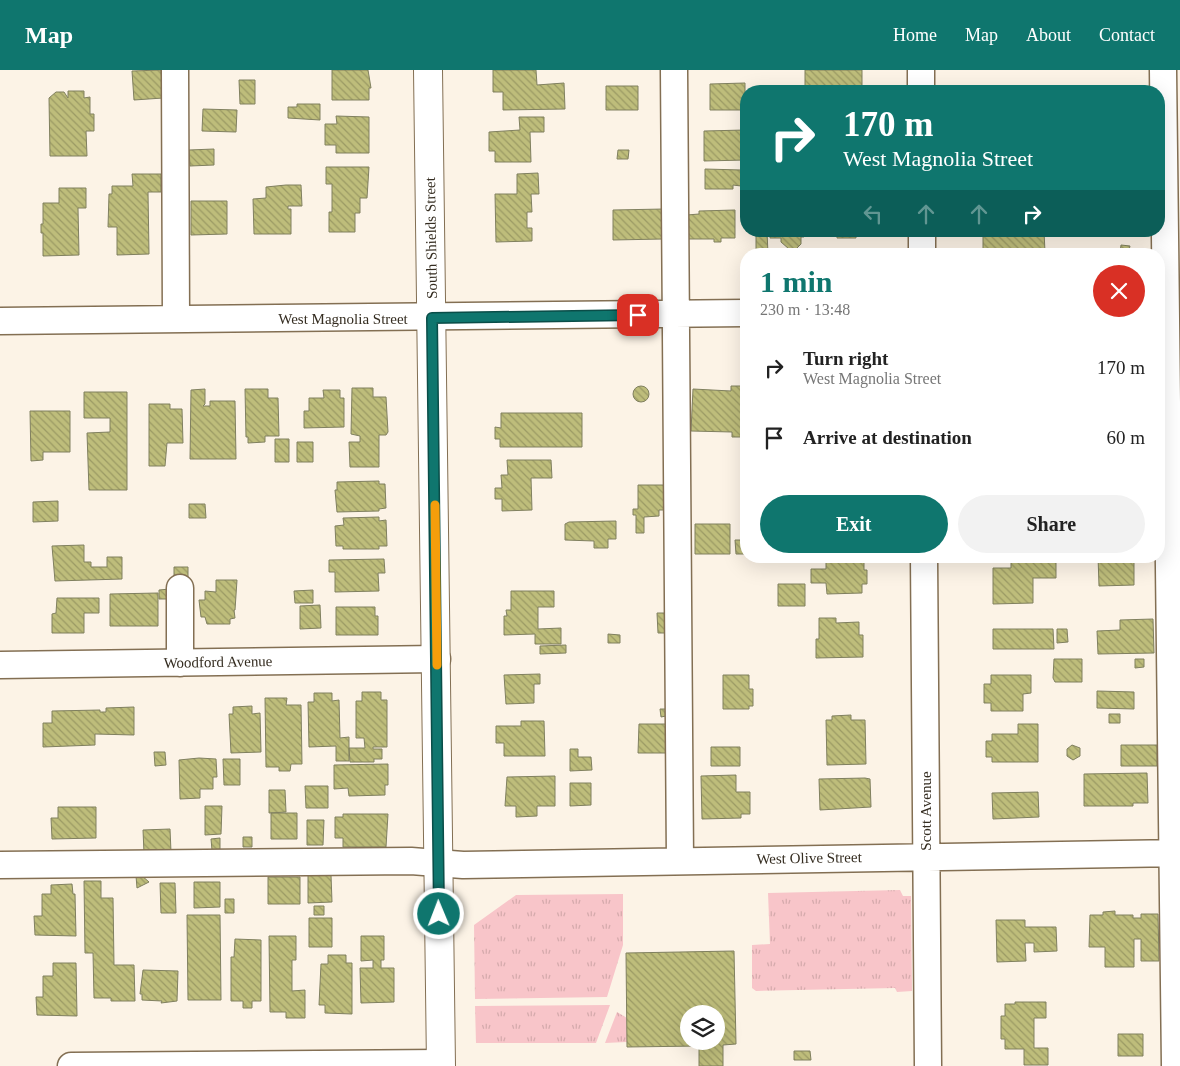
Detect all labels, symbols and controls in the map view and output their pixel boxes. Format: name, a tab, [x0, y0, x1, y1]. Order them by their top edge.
text: Map	[25, 22, 73, 48]
text: Home	[893, 25, 937, 45]
text: Map	[965, 25, 998, 45]
text: About	[1026, 25, 1071, 45]
text: Contact	[1099, 25, 1155, 45]
icon: right	[760, 105, 825, 170]
text: 170 m	[843, 105, 933, 144]
text: West Magnolia Street	[843, 146, 1033, 171]
street label: South Shields Street	[422, 176, 440, 299]
icon: left	[859, 200, 887, 228]
icon: ahead	[912, 200, 940, 228]
icon: ahead	[965, 200, 993, 228]
icon: right	[1018, 200, 1046, 228]
text: 1 min	[760, 265, 833, 298]
button: close	[1093, 265, 1145, 317]
pin	[617, 294, 659, 336]
icon: arrive	[624, 301, 652, 329]
text: 230 m · 13:48	[760, 301, 850, 318]
street label: West Magnolia Street	[278, 311, 409, 327]
text: Turn right	[803, 348, 888, 369]
icon: right	[760, 354, 788, 382]
text: 170 m	[1097, 357, 1145, 378]
text: West Magnolia Street	[803, 370, 941, 387]
icon: arrive	[760, 424, 788, 452]
text: Arrive at destination	[803, 427, 972, 448]
text: 60 m	[1106, 427, 1145, 448]
button: Exit	[760, 495, 948, 553]
button: Share	[958, 495, 1145, 553]
street label: Woodford Avenue	[163, 653, 273, 671]
street label: Scott Avenue	[918, 771, 934, 851]
street label: West Olive Street	[756, 849, 863, 867]
position arrow	[412, 887, 464, 939]
map controls	[680, 1005, 725, 1050]
button: layers	[680, 1005, 725, 1050]

